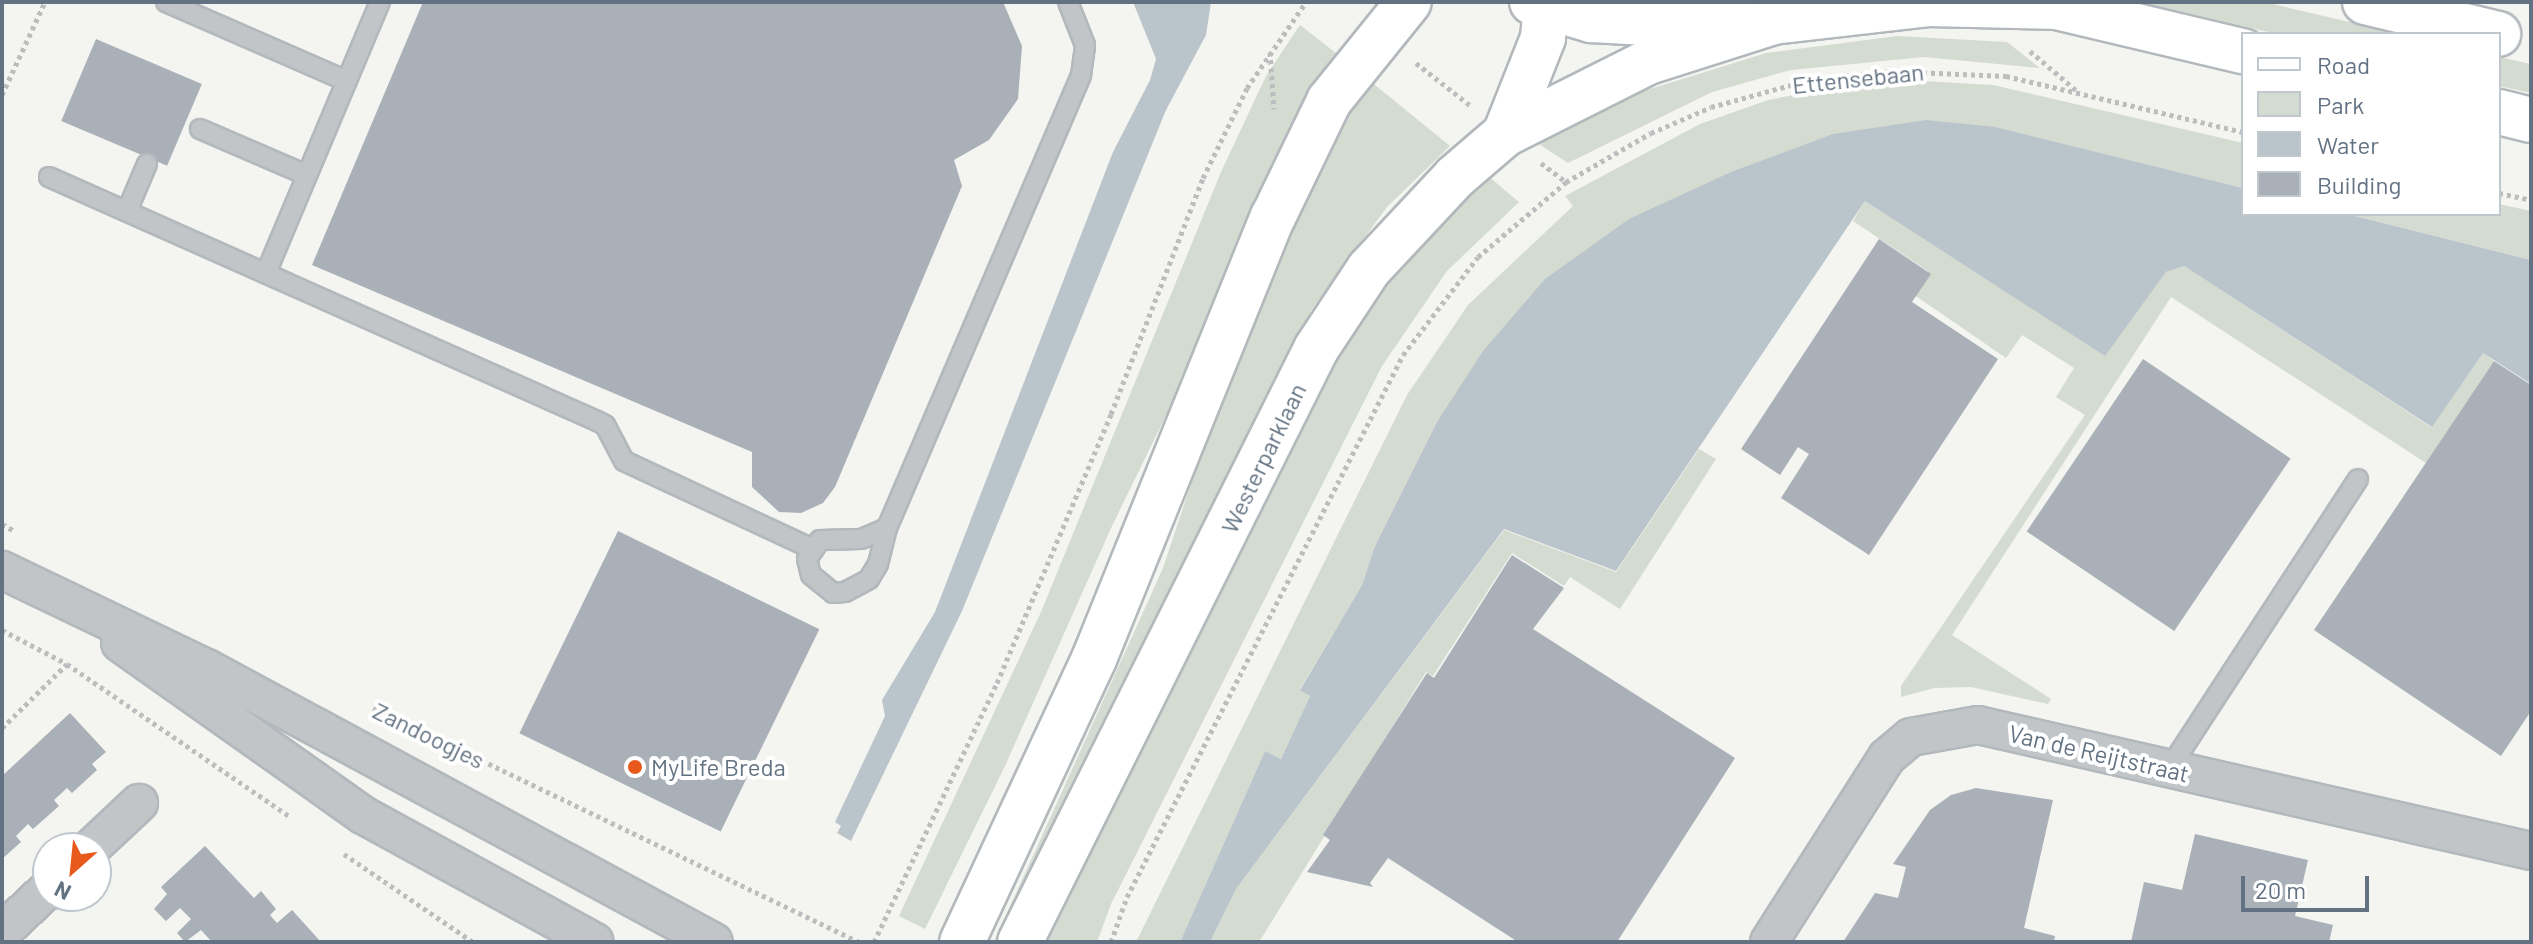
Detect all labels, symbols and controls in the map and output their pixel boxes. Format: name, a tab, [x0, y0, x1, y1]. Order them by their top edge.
legend	[2241, 32, 2501, 216]
text: Road	[2317, 50, 2370, 79]
street label: Ettensebaan	[1791, 57, 1925, 99]
text: Park	[2317, 90, 2364, 119]
text: Water	[2317, 130, 2379, 159]
text: Building	[2317, 170, 2401, 199]
street label: Westerparklaan	[1214, 378, 1312, 538]
street label: Zandoogjes	[369, 696, 489, 774]
street label: Van de Reijtstraat	[2006, 718, 2192, 788]
place label: MyLife Breda	[651, 753, 786, 781]
marker: MyLife Breda	[626, 758, 644, 776]
north arrow	[32, 832, 112, 912]
scale bar	[2245, 860, 2373, 910]
text: 20 m	[2255, 875, 2306, 904]
text: N	[50, 877, 74, 907]

